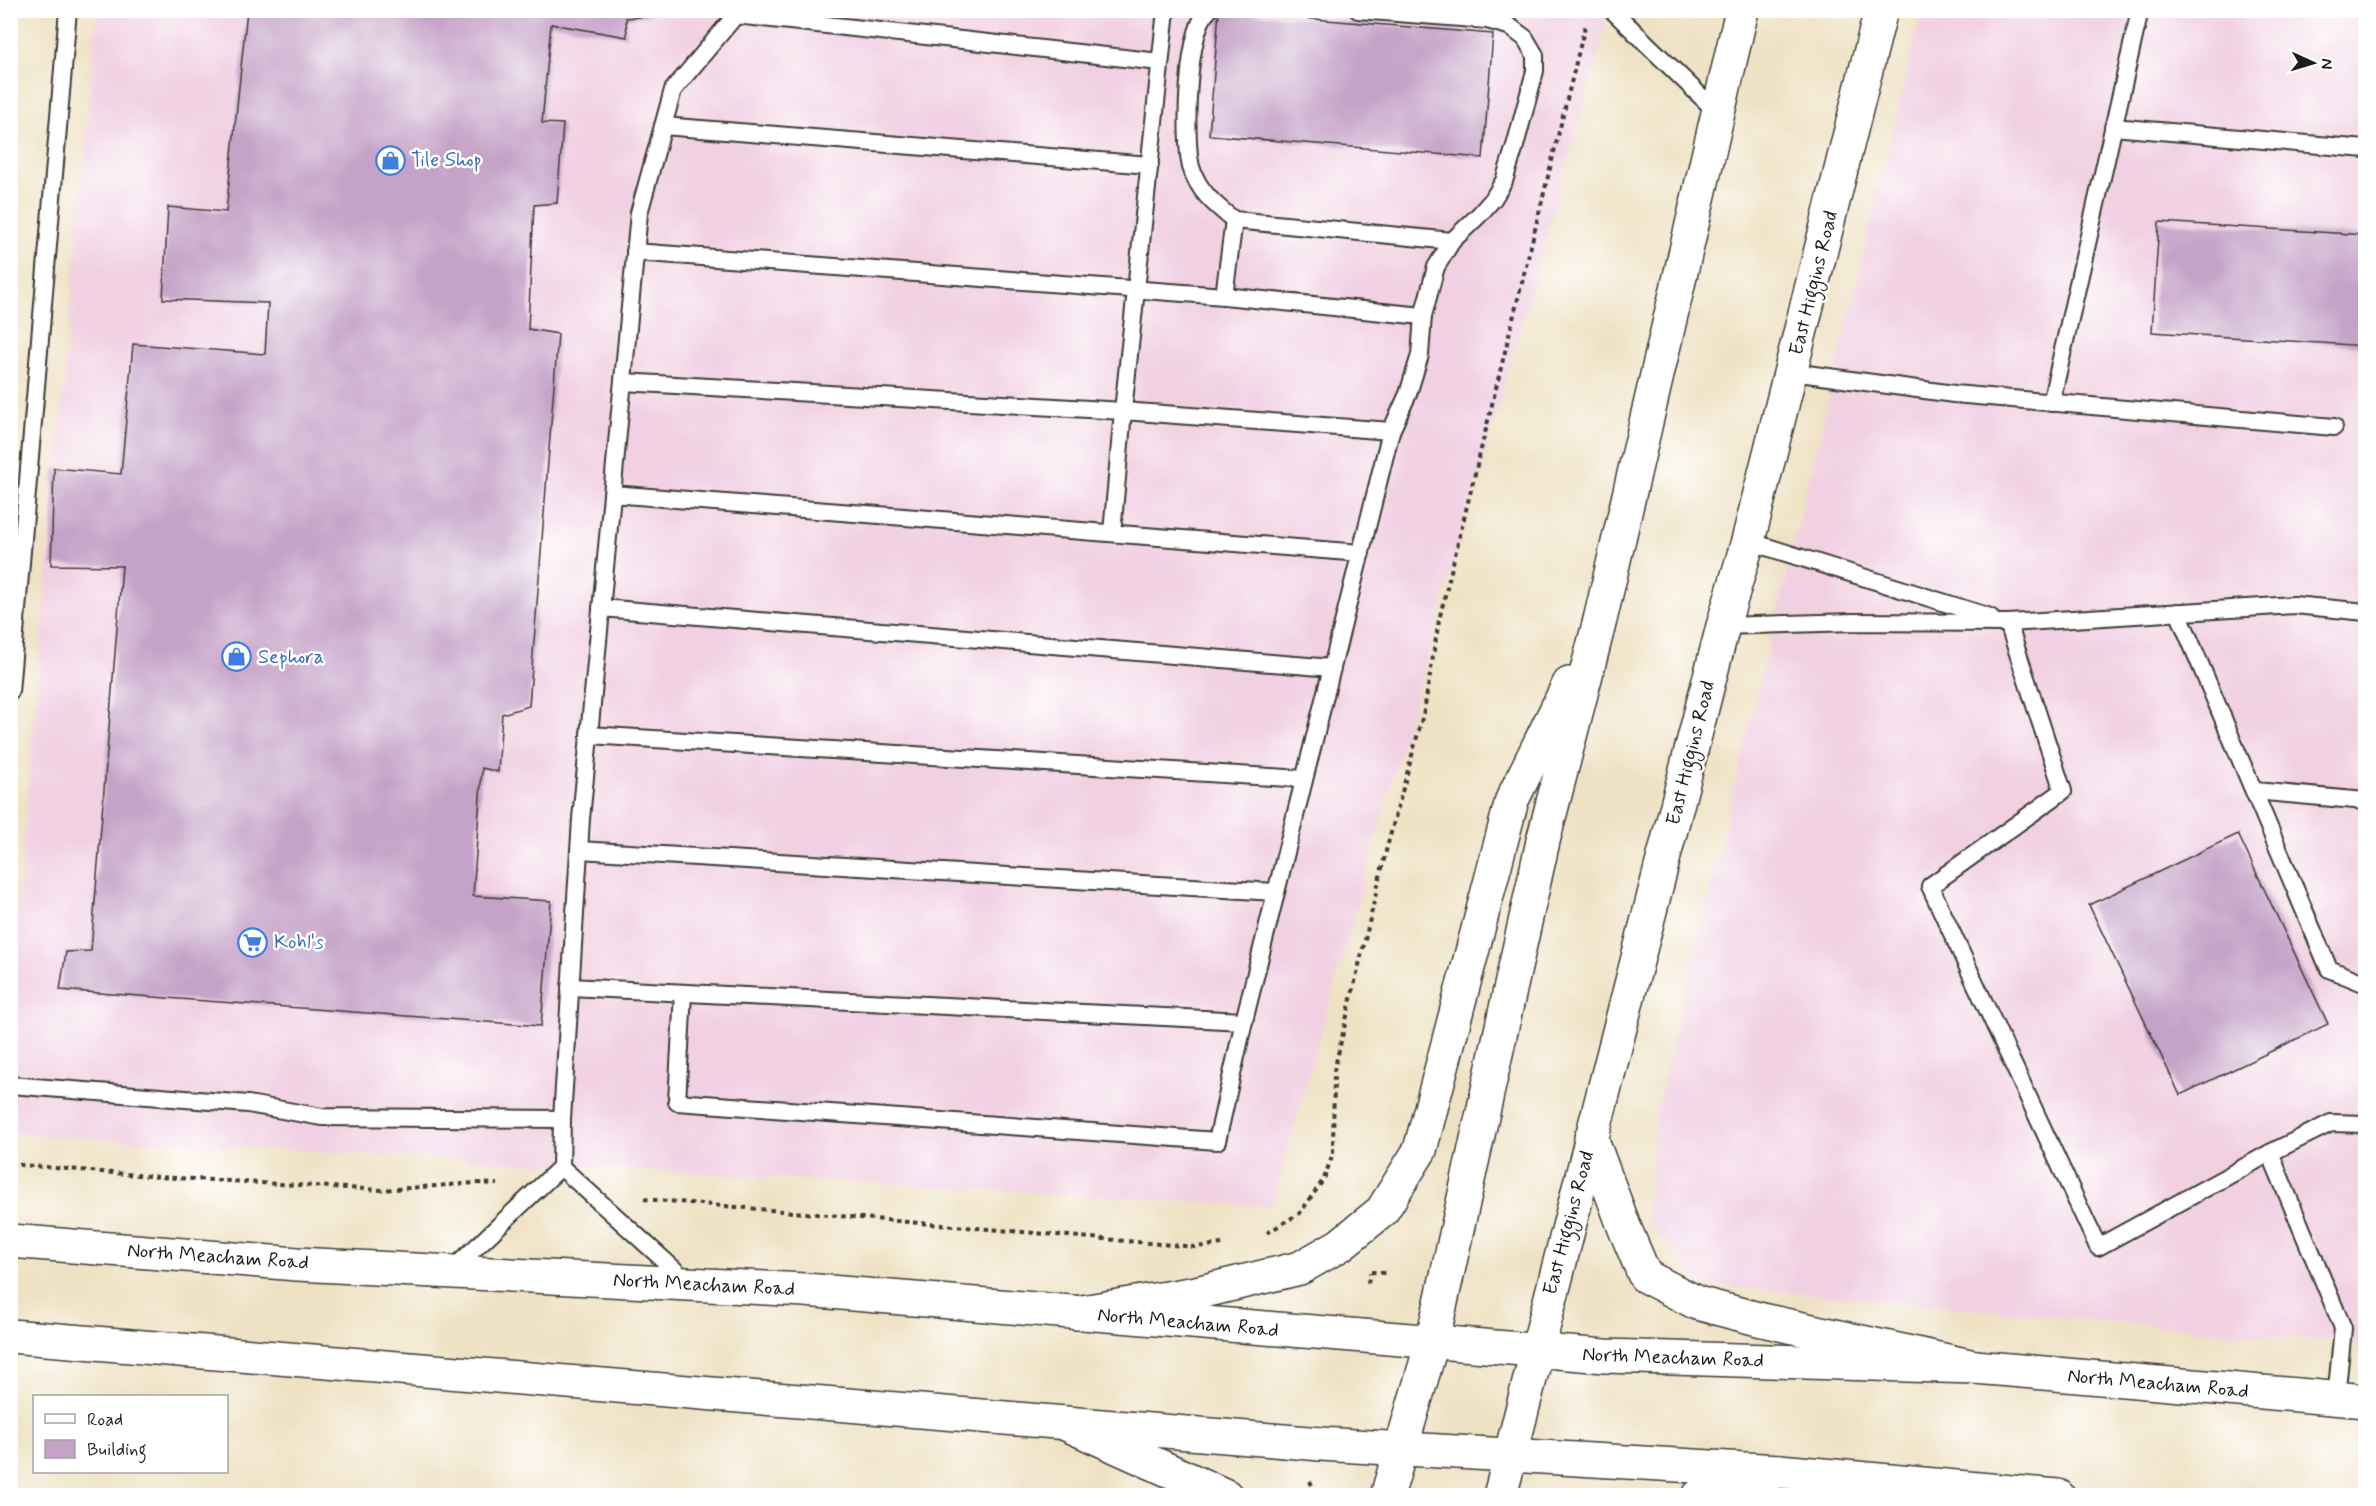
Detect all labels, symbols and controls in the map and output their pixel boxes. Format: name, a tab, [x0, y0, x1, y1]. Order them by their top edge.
north arrow	[2283, 33, 2343, 93]
text: N	[2316, 58, 2337, 70]
shop icon: Tile Shop	[374, 144, 406, 176]
place label: Tile Shop	[411, 147, 482, 174]
street label: East Higgins Road	[1783, 208, 1847, 359]
shop icon: Sephora	[221, 641, 253, 673]
place label: Sephora	[258, 644, 324, 671]
street label: East Higgins Road	[1660, 678, 1724, 829]
supermarket icon: Kohl's	[237, 926, 269, 958]
place label: Kohl's	[274, 929, 324, 956]
street label: East Higgins Road	[1537, 1148, 1603, 1298]
street label: North Meacham Road	[126, 1237, 310, 1277]
street label: North Meacham Road	[612, 1267, 796, 1303]
street label: North Meacham Road	[1096, 1302, 1280, 1344]
street label: North Meacham Road	[1582, 1341, 1764, 1375]
street label: North Meacham Road	[2066, 1363, 2250, 1405]
legend	[33, 1395, 228, 1473]
text: Road	[87, 1408, 123, 1432]
text: Building	[87, 1438, 147, 1464]

